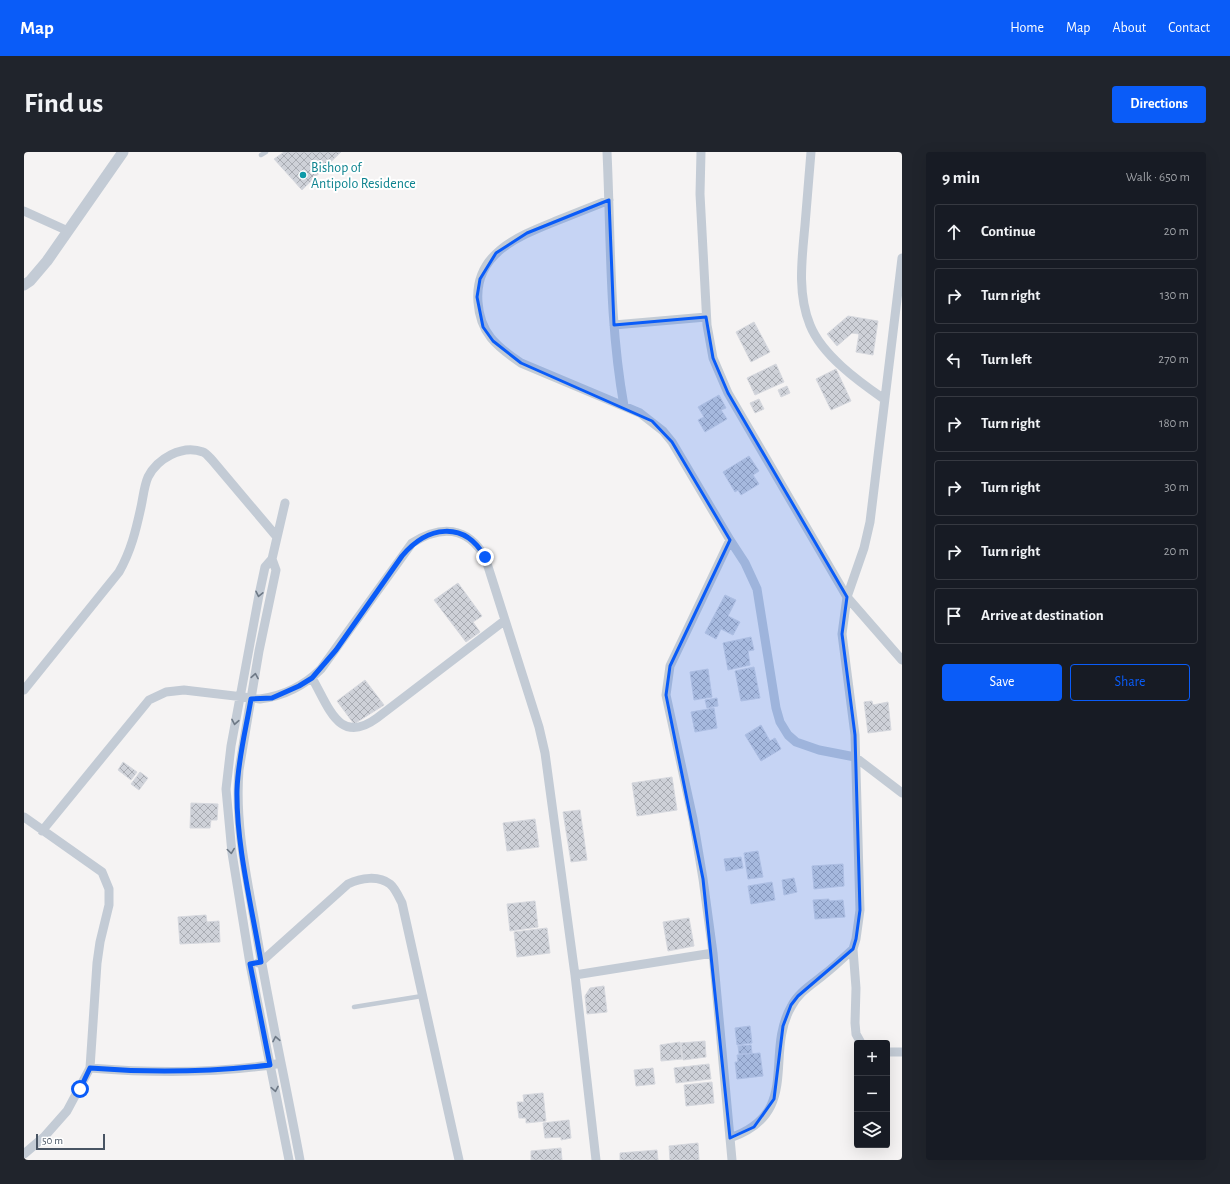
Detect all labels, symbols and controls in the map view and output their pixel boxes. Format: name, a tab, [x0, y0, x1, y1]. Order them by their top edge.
text: Map	[20, 19, 54, 38]
text: Home	[1010, 21, 1044, 35]
text: Map	[1066, 21, 1090, 35]
text: About	[1112, 21, 1146, 35]
text: Contact	[1168, 21, 1210, 35]
button: Directions	[1112, 86, 1206, 123]
text: Find us	[24, 90, 103, 118]
place label: Bishop of Antipolo Residence	[311, 161, 416, 191]
text: 9 min	[942, 169, 980, 186]
marker: Bishop of Antipolo Residence	[298, 170, 308, 180]
text: Walk · 650 m	[1126, 171, 1190, 184]
icon: ahead	[943, 221, 965, 243]
text: Continue	[981, 224, 1036, 239]
text: 20 m	[1164, 225, 1189, 238]
icon: right	[943, 285, 965, 307]
text: Turn right	[981, 288, 1040, 303]
text: 130 m	[1160, 289, 1189, 302]
icon: left	[943, 349, 965, 371]
text: Turn left	[981, 352, 1032, 367]
text: 270 m	[1158, 353, 1189, 366]
icon: right	[943, 413, 965, 435]
text: Turn right	[981, 416, 1040, 431]
text: 180 m	[1159, 417, 1189, 430]
icon: right	[943, 477, 965, 499]
text: Turn right	[981, 480, 1040, 495]
text: 30 m	[1164, 481, 1189, 494]
icon: right	[943, 541, 965, 563]
text: Turn right	[981, 544, 1040, 559]
text: 20 m	[1164, 545, 1189, 558]
route end	[476, 548, 494, 566]
one-way arrow	[256, 591, 264, 597]
icon: arrive	[943, 605, 965, 627]
text: Arrive at destination	[981, 608, 1104, 623]
button: Save	[942, 664, 1062, 701]
button: Share	[1070, 664, 1190, 701]
one-way arrow	[250, 673, 258, 679]
one-way arrow	[232, 719, 240, 725]
one-way arrow	[226, 848, 235, 854]
one-way arrow	[273, 1036, 281, 1042]
map controls	[854, 1040, 890, 1148]
button: +	[854, 1040, 890, 1076]
button: −	[854, 1076, 890, 1112]
route start	[71, 1080, 89, 1098]
one-way arrow	[270, 1086, 278, 1092]
button: layers	[854, 1112, 890, 1148]
scale bar	[36, 1132, 105, 1151]
text: 50 m	[42, 1135, 63, 1146]

